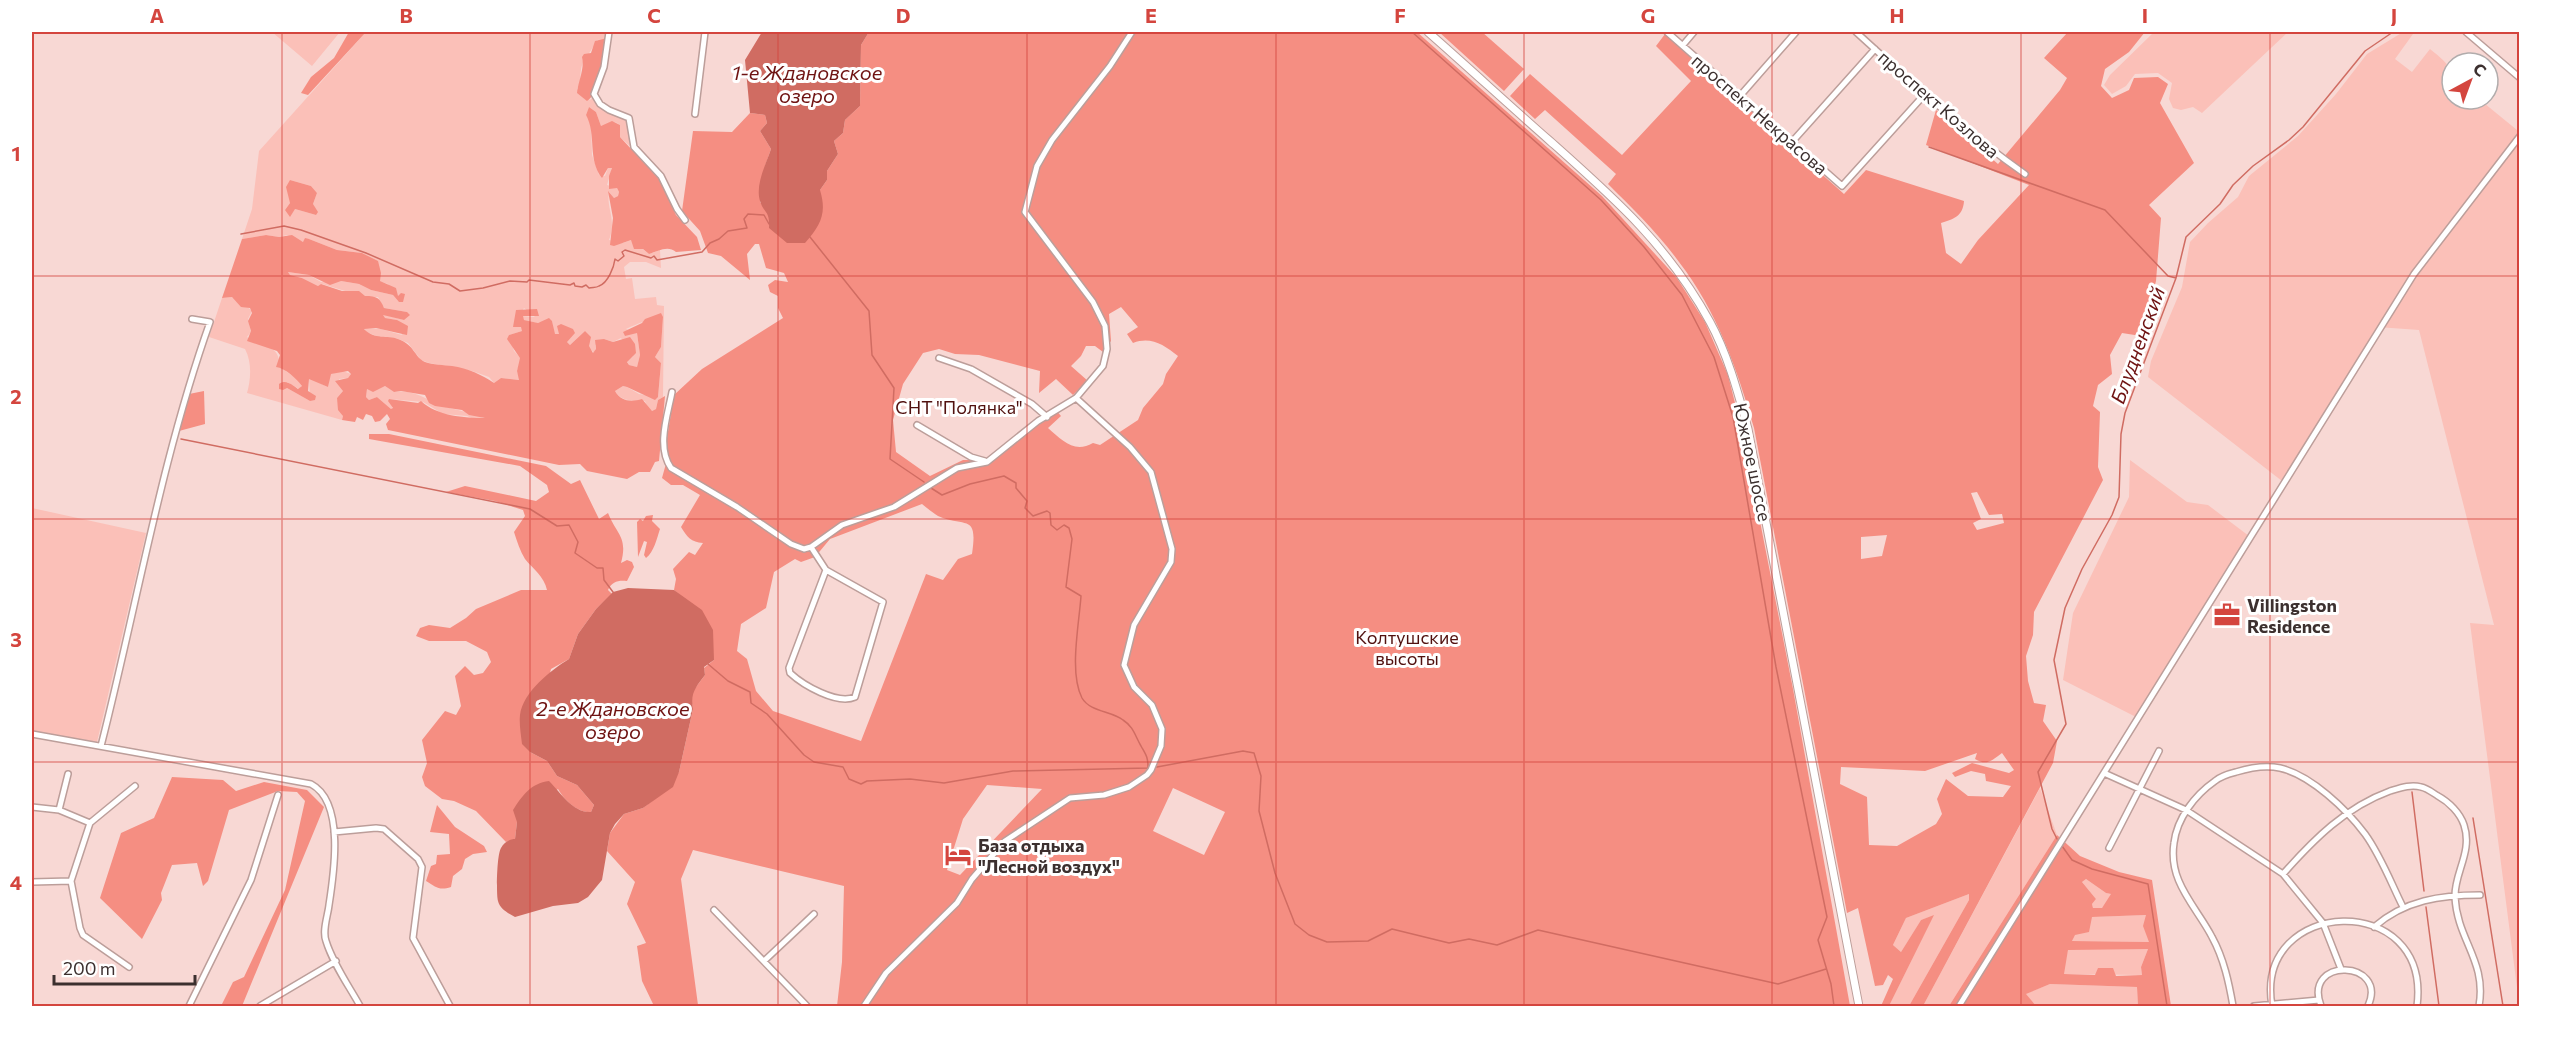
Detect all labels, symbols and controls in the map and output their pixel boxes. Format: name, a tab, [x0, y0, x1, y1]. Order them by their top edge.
text: A	[150, 3, 164, 27]
text: B	[399, 3, 413, 27]
text: C	[647, 3, 661, 27]
text: D	[896, 3, 910, 27]
text: E	[1145, 3, 1157, 27]
text: F	[1394, 3, 1406, 27]
text: G	[1641, 3, 1655, 27]
text: H	[1890, 3, 1905, 27]
text: I	[2142, 3, 2148, 27]
text: J	[2391, 3, 2397, 27]
street label: проспект Козлова	[1874, 46, 2004, 162]
street label: проспект Некрасова	[1688, 49, 1832, 179]
north arrow	[2440, 51, 2500, 111]
text: С	[2470, 59, 2491, 80]
water label: 1-е Ждановское озеро	[732, 60, 883, 107]
text: 1	[11, 141, 21, 165]
water label: Блудненский	[2105, 283, 2169, 407]
text: 2	[10, 384, 22, 408]
park label: СНТ "Полянка"	[895, 396, 1023, 418]
street label: Южное шоссе	[1730, 401, 1776, 523]
place label: Villingston Residence	[2247, 594, 2337, 637]
office icon: Villingston Residence	[2212, 600, 2242, 630]
park label: Колтушские высоты	[1355, 626, 1459, 669]
text: 3	[10, 627, 22, 651]
water label: 2-е Ждановское озеро	[535, 696, 690, 743]
place label: База отдыха "Лесной воздух"	[978, 834, 1120, 877]
hotel icon: База отдыха "Лесной воздух"	[943, 840, 973, 870]
text: 4	[10, 870, 22, 894]
scale bar	[54, 948, 195, 986]
text: 200 m	[63, 957, 116, 979]

